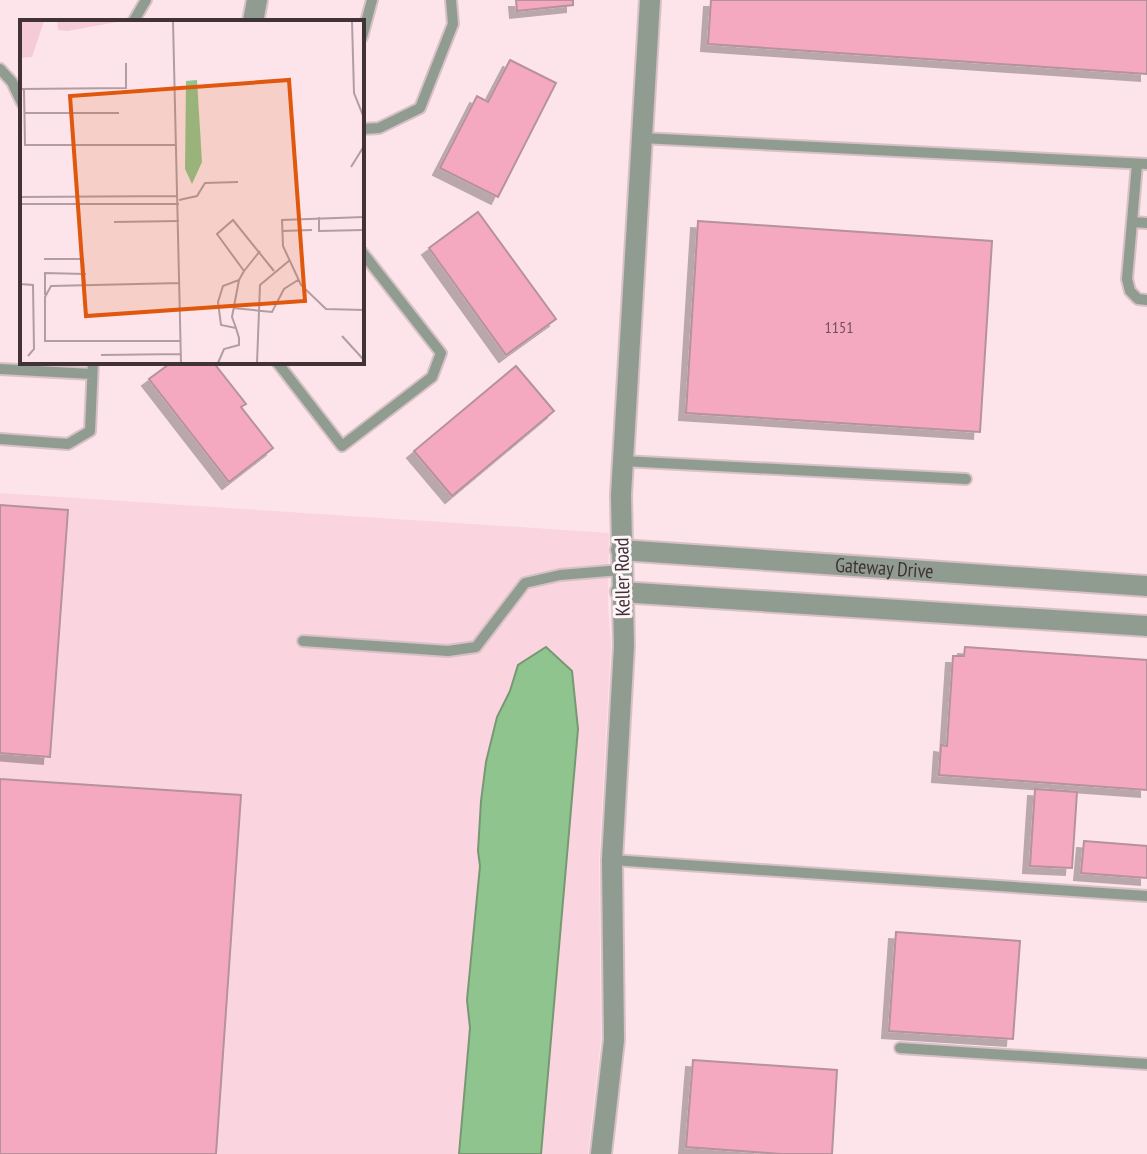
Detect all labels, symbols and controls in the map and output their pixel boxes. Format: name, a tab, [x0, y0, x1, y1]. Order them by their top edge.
inset map	[20, 20, 364, 364]
house number: 1151	[825, 317, 853, 337]
street label: Keller Road	[608, 537, 636, 617]
street label: Gateway Drive	[834, 552, 934, 584]

